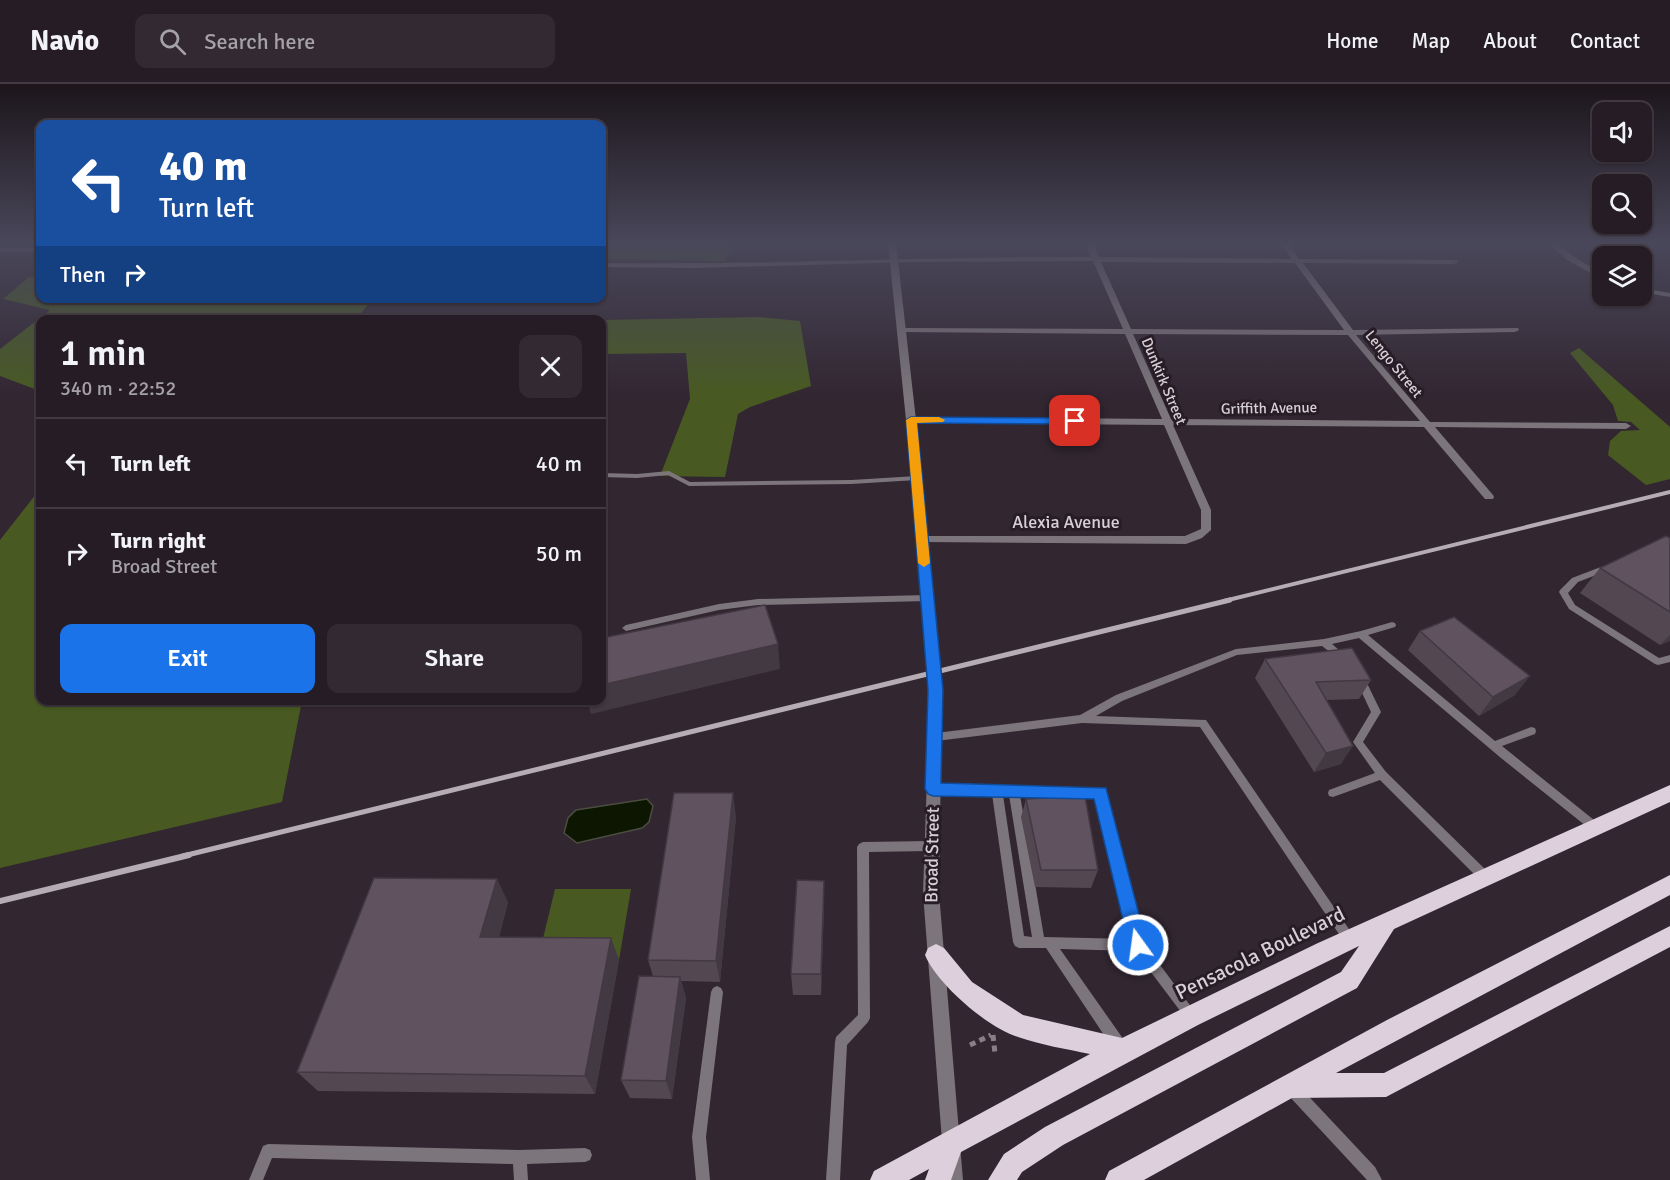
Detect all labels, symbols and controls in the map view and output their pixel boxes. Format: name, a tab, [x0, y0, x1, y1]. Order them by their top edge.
search box	[135, 14, 555, 68]
text: Navio	[30, 24, 99, 58]
icon: search	[156, 25, 189, 58]
text: Search here	[204, 28, 315, 55]
text: Home	[1326, 28, 1379, 54]
text: Map	[1412, 28, 1450, 54]
text: About	[1483, 28, 1537, 54]
text: Contact	[1570, 28, 1640, 54]
map controls	[1592, 102, 1652, 306]
button: sound	[1592, 102, 1652, 162]
text: 40 m	[159, 141, 248, 192]
icon: left	[60, 144, 138, 222]
button: search	[1592, 174, 1652, 234]
text: Turn left	[159, 192, 254, 225]
button: layers	[1592, 246, 1652, 306]
icon: right	[118, 258, 151, 291]
text: Then	[60, 261, 106, 288]
street label: Lengo Street	[1361, 327, 1427, 401]
text: 1 min	[60, 331, 146, 376]
button: close	[519, 335, 582, 398]
street label: Dunkirk Street	[1138, 335, 1190, 427]
text: 340 m · 22:52	[60, 376, 176, 401]
pin	[1049, 395, 1100, 446]
street label: Griffith Avenue	[1221, 398, 1317, 418]
icon: arrive	[1058, 404, 1091, 437]
icon: left	[60, 447, 93, 480]
text: Turn left	[111, 450, 191, 477]
text: 40 m	[536, 450, 582, 477]
street label: Alexia Avenue	[1012, 511, 1120, 533]
text: Turn right	[111, 527, 206, 554]
icon: right	[60, 537, 93, 570]
text: 50 m	[536, 540, 582, 567]
text: Broad Street	[111, 554, 217, 579]
button: Exit	[60, 624, 315, 693]
button: Share	[327, 624, 582, 693]
street label: Broad Street	[920, 807, 944, 903]
street label: Pensacola Boulevard	[1171, 901, 1349, 1005]
position arrow	[1106, 913, 1170, 977]

